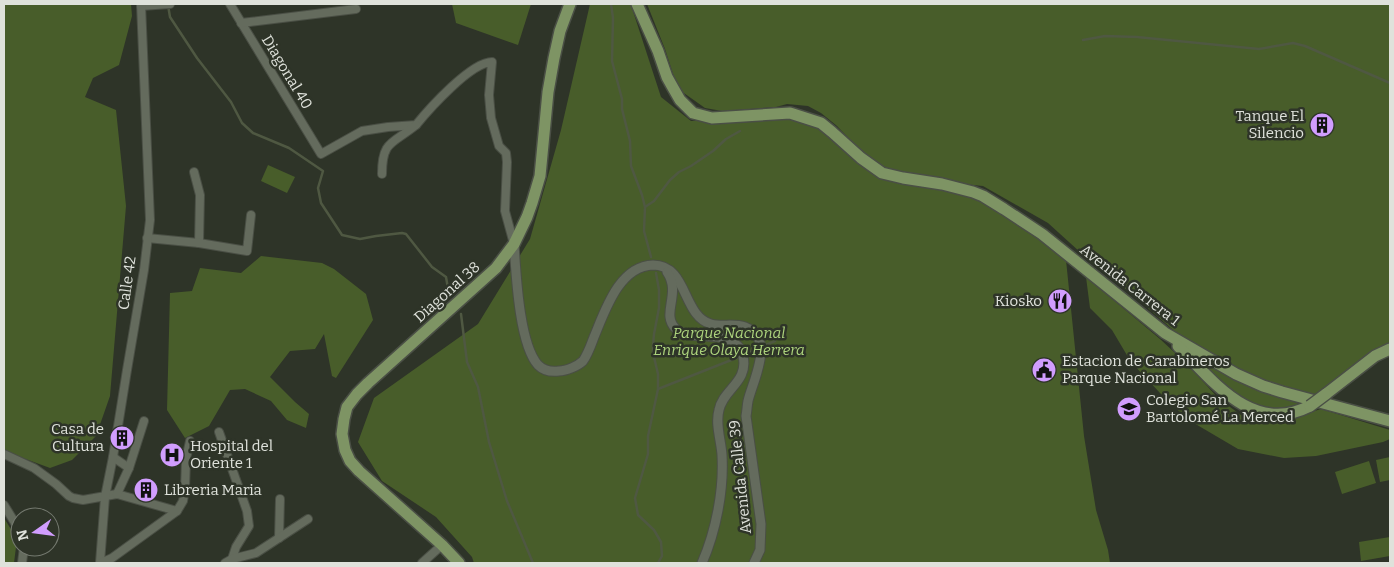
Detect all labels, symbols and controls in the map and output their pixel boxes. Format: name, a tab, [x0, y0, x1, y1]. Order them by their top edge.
street label: Diagonal 40	[258, 32, 316, 112]
place label: Tanque El Silencio	[1236, 107, 1304, 142]
building icon: Tanque El Silencio	[1309, 112, 1335, 138]
street label: Avenida Carrera 1	[1077, 240, 1183, 330]
street label: Calle 42	[114, 255, 140, 311]
street label: Diagonal 38	[410, 258, 484, 326]
restaurant icon: Kiosko	[1047, 288, 1073, 314]
place label: Kiosko	[995, 292, 1042, 310]
park label: Parque Nacional Enrique Olaya Herrera	[653, 324, 805, 359]
place label: Estacion de Carabineros Parque Nacional	[1062, 352, 1230, 387]
public building icon: Estacion de Carabineros Parque Nacional	[1031, 357, 1057, 383]
place label: Colegio San Bartolomé La Merced	[1146, 391, 1294, 426]
school or university icon: Colegio San Bartolomé La Merced	[1116, 396, 1142, 422]
street label: Avenida Calle 39	[725, 419, 755, 535]
place label: Casa de Cultura	[51, 420, 104, 455]
building icon: Casa de Cultura	[109, 425, 135, 451]
place label: Hospital del Oriente 1	[190, 437, 273, 472]
hospital icon: Hospital del Oriente 1	[159, 442, 185, 468]
building icon: Libreria Maria	[133, 477, 159, 503]
place label: Libreria Maria	[164, 481, 262, 499]
north arrow	[10, 507, 60, 557]
text: N	[13, 528, 32, 542]

